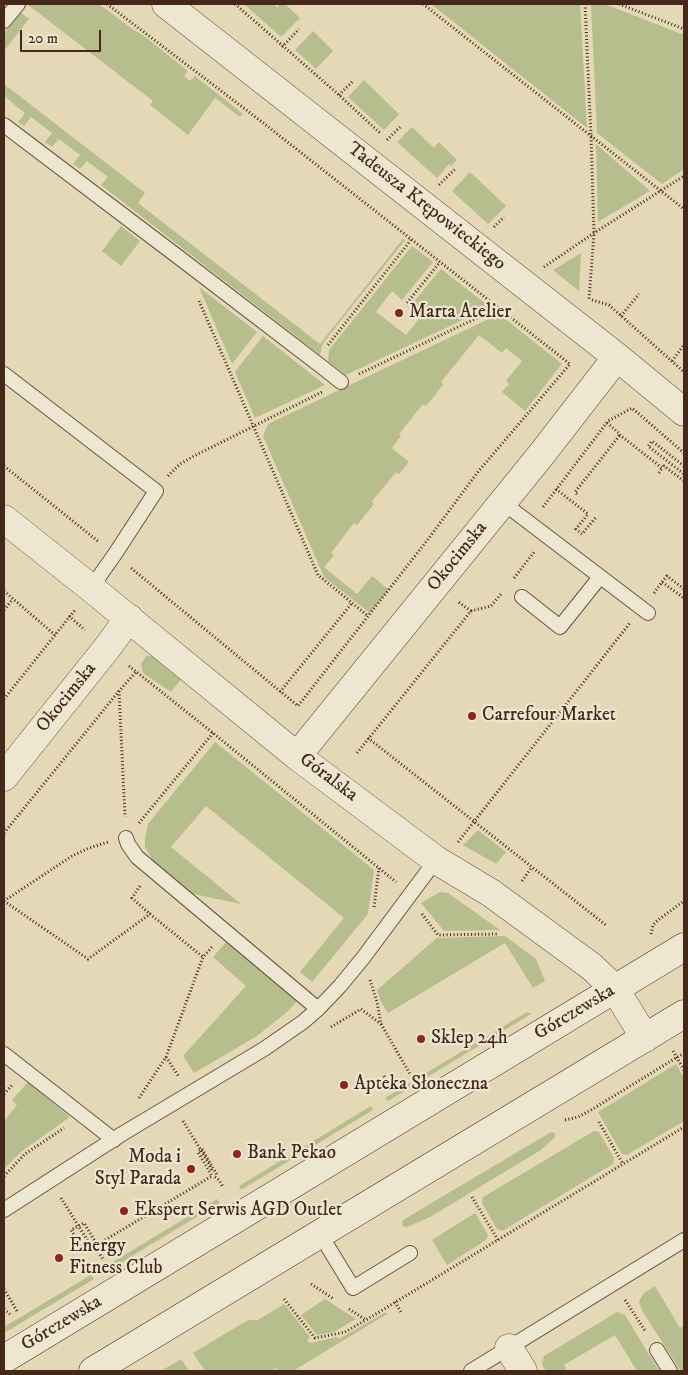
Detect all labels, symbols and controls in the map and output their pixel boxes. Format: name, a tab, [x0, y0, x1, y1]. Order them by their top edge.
scale bar	[22, 20, 104, 52]
text: 20 m	[28, 29, 58, 48]
street label: Tadeusza Krępowieckiego	[342, 138, 510, 276]
place label: Marta Atelier	[409, 302, 511, 324]
marker: Marta Atelier	[393, 307, 405, 319]
street label: Okocimska	[423, 518, 493, 596]
street label: Okocimska	[32, 659, 102, 737]
place label: Carrefour Market	[482, 705, 616, 727]
marker: Carrefour Market	[466, 710, 478, 722]
street label: Góralska	[294, 749, 362, 807]
street label: Górczewska	[531, 980, 619, 1046]
place label: Sklep 24h	[431, 1028, 508, 1050]
marker: Sklep 24h	[415, 1033, 427, 1045]
place label: Apteka Słoneczna	[354, 1074, 488, 1096]
marker: Apteka Słoneczna	[338, 1079, 350, 1091]
place label: Bank Pekao	[247, 1143, 336, 1165]
place label: Moda i Styl Parada	[95, 1147, 181, 1191]
marker: Bank Pekao	[231, 1148, 243, 1160]
marker: Moda i Styl Parada	[185, 1163, 197, 1175]
place label: Ekspert Serwis AGD Outlet	[134, 1200, 342, 1222]
marker: Ekspert Serwis AGD Outlet	[118, 1205, 130, 1217]
place label: Energy Fitness Club	[69, 1236, 162, 1280]
marker: Energy Fitness Club	[53, 1252, 65, 1264]
street label: Górczewska	[18, 1291, 106, 1357]

